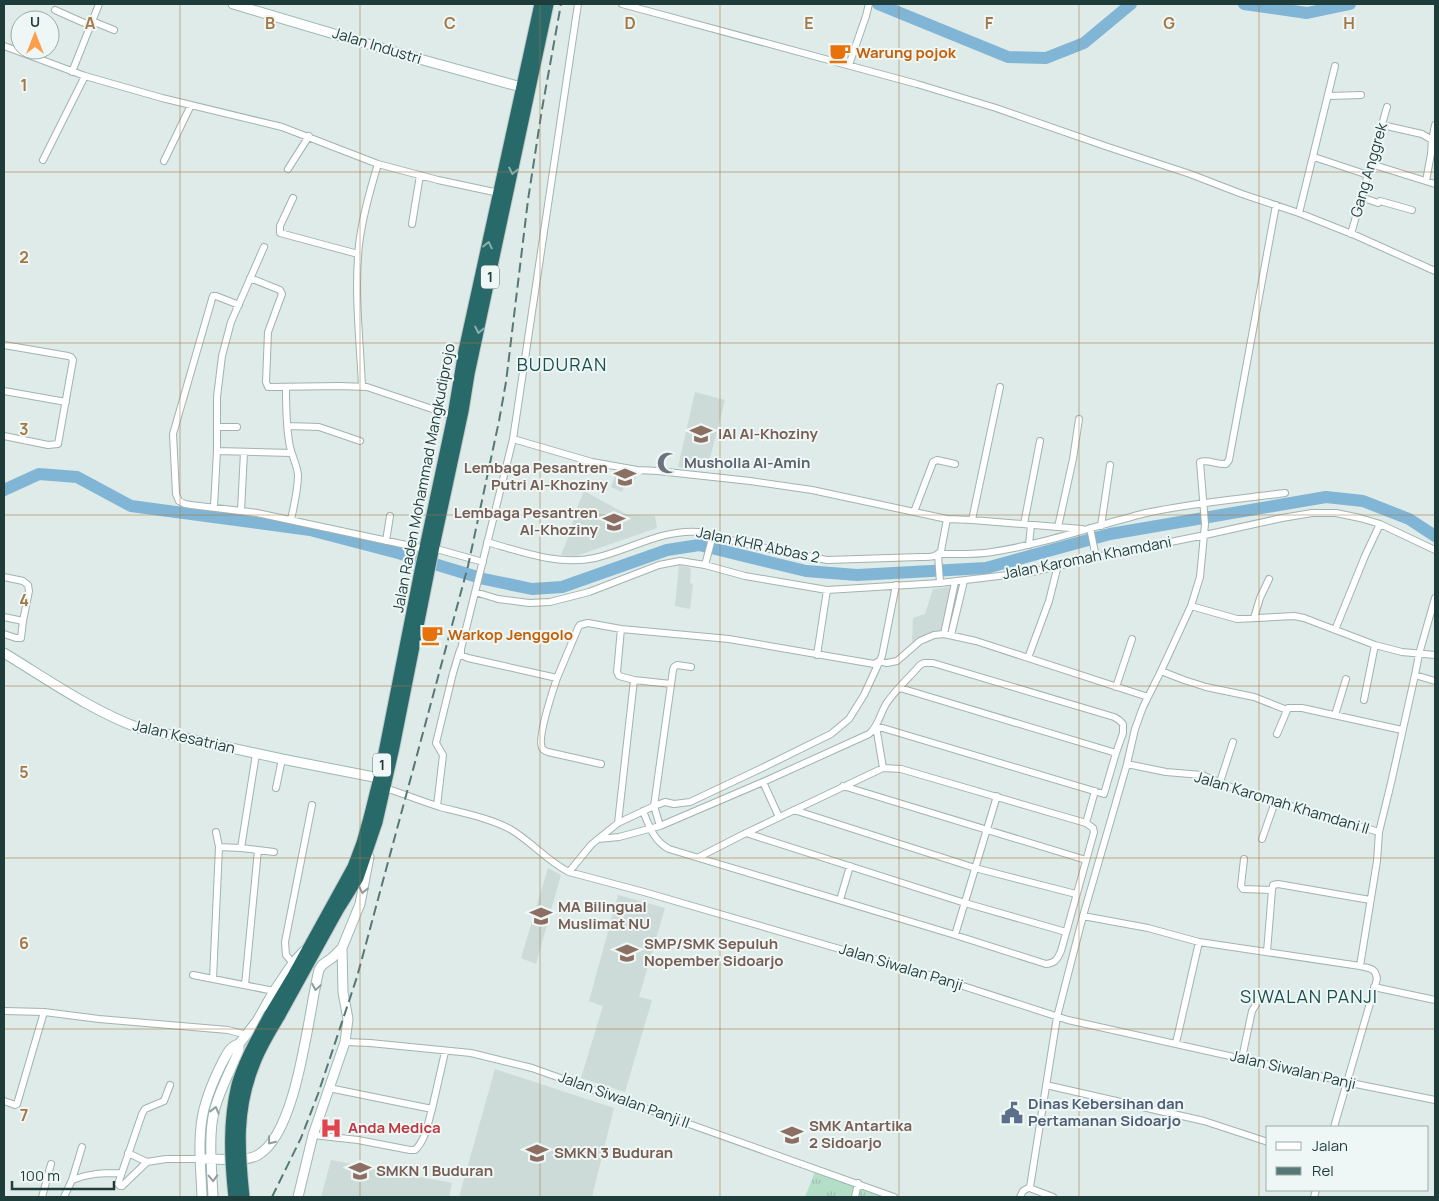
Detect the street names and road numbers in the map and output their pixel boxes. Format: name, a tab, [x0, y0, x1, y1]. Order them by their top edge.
street label: Jalan Industri	[330, 22, 424, 69]
street label: Gang Anggrek	[1345, 120, 1392, 220]
road number: 1	[481, 266, 499, 288]
street label: Jalan Raden Mohammad Mangkudiprojo	[387, 341, 460, 614]
street label: Jalan KHR Abbas 2	[694, 521, 822, 568]
street label: Jalan Karomah Khamdani	[1001, 531, 1173, 584]
street label: Jalan Kesatrian	[131, 715, 237, 759]
road number: 1	[373, 754, 391, 776]
street label: Jalan Karomah Khamdani II	[1192, 766, 1372, 839]
street label: Jalan Siwalan Panji	[837, 938, 965, 995]
street label: Jalan Siwalan Panji	[1228, 1045, 1358, 1094]
street label: Jalan Siwalan Panji II	[556, 1066, 693, 1133]

